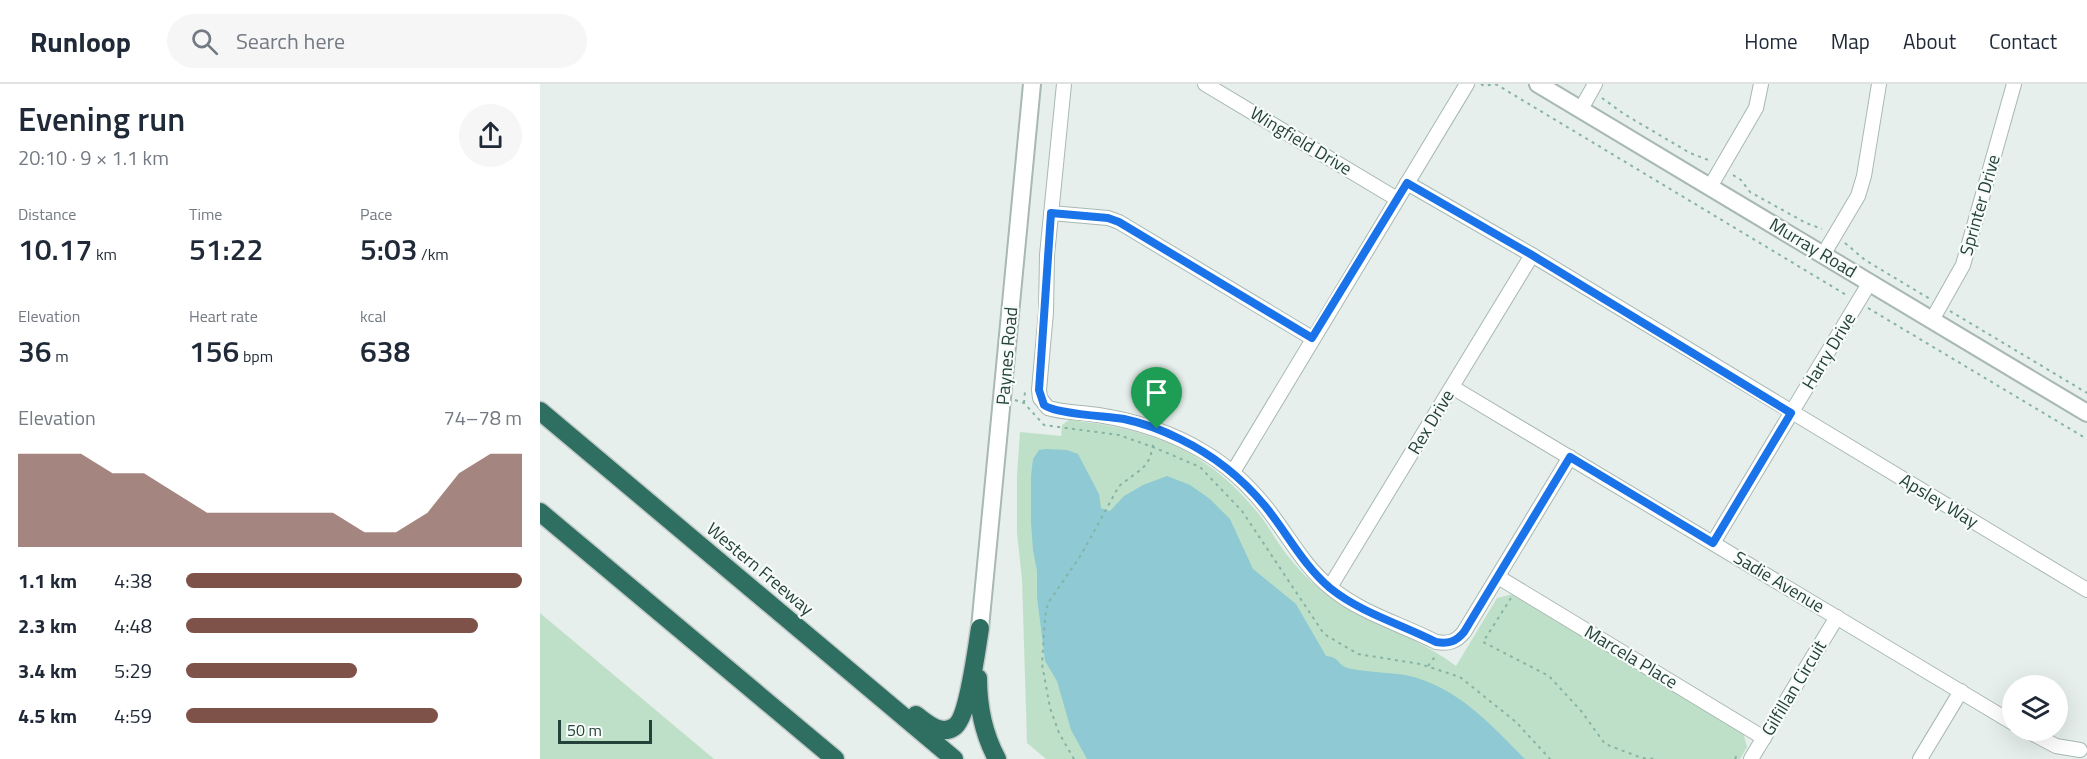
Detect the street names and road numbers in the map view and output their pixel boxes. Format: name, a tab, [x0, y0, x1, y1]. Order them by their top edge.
street label: Wingfield Drive	[1245, 99, 1357, 182]
street label: Sprinter Drive	[1952, 151, 2007, 259]
street label: Murray Road	[1764, 211, 1862, 284]
street label: Paynes Road	[989, 306, 1024, 406]
street label: Harry Drive	[1795, 307, 1862, 394]
street label: Rex Drive	[1401, 384, 1461, 459]
street label: Apsley Way	[1895, 466, 1984, 535]
street label: Western Freeway	[701, 516, 820, 622]
street label: Sadie Avenue	[1729, 544, 1830, 619]
street label: Marcela Place	[1579, 618, 1683, 695]
street label: Gilfillan Circuit	[1754, 634, 1833, 741]

